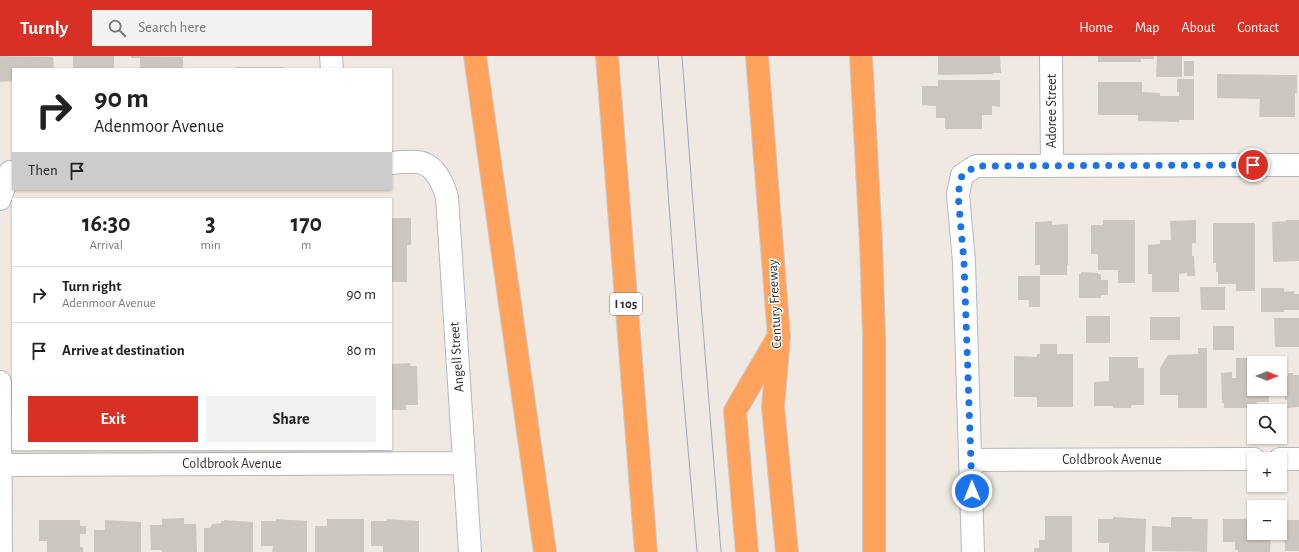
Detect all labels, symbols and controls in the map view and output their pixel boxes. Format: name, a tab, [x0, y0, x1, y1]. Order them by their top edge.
search box	[92, 10, 372, 46]
icon: search	[106, 17, 128, 39]
text: Turnly	[20, 19, 68, 38]
text: Search here	[138, 20, 206, 35]
text: Home	[1079, 21, 1113, 35]
text: Map	[1135, 21, 1159, 35]
text: About	[1181, 21, 1215, 35]
text: Contact	[1237, 21, 1279, 35]
street label: Adoree Street	[1045, 73, 1059, 148]
icon: right	[28, 84, 80, 136]
text: 90 m	[94, 85, 149, 113]
text: Adenmoor Avenue	[94, 118, 224, 136]
pin	[1236, 148, 1270, 182]
icon: arrive	[1242, 154, 1264, 176]
icon: arrive	[66, 160, 88, 182]
text: Then	[28, 163, 58, 178]
text: 16:30	[82, 212, 130, 236]
text: 3	[205, 212, 216, 236]
text: 170	[291, 212, 322, 236]
text: Arrival	[89, 239, 123, 252]
text: min	[200, 239, 221, 252]
text: m	[301, 239, 312, 252]
street label: Century Freeway	[766, 259, 784, 349]
text: Turn right	[62, 279, 121, 294]
icon: right	[28, 284, 50, 306]
text: 90 m	[347, 287, 376, 302]
road number: I 105	[610, 293, 642, 315]
text: Adenmoor Avenue	[62, 297, 156, 310]
street label: Angell Street	[448, 321, 466, 393]
icon: arrive	[28, 340, 50, 362]
text: Arrive at destination	[62, 343, 185, 358]
text: 80 m	[346, 343, 376, 358]
north arrow	[1247, 356, 1287, 396]
map controls	[1247, 356, 1287, 540]
button: Exit	[28, 396, 198, 442]
button: Share	[206, 396, 376, 442]
button: search	[1247, 404, 1287, 444]
button: +	[1247, 452, 1287, 492]
street label: Coldbrook Avenue	[1062, 453, 1162, 467]
street label: Coldbrook Avenue	[182, 457, 282, 471]
position arrow	[951, 470, 993, 512]
button: −	[1247, 500, 1287, 540]

